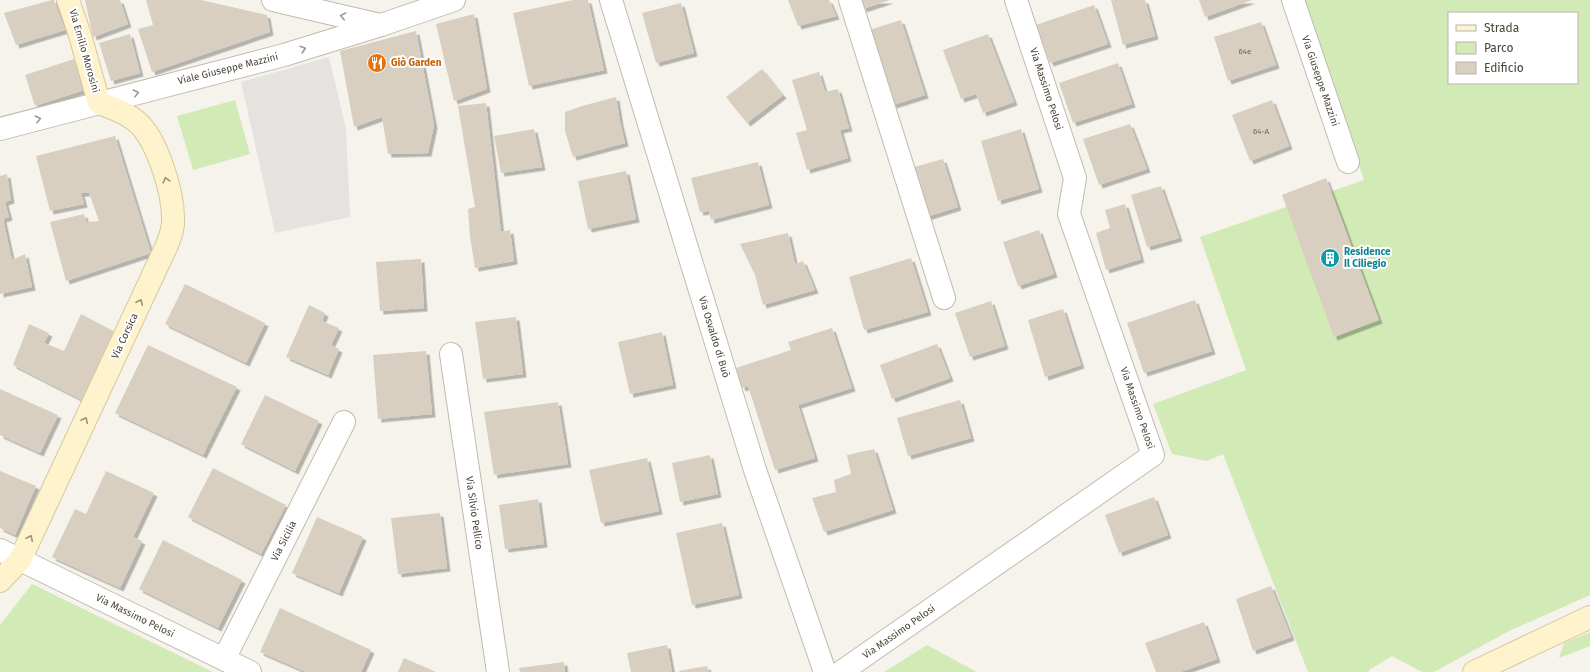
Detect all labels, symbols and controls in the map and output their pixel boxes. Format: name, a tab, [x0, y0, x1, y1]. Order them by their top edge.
street label: Via Emilio Morosini	[66, 8, 102, 94]
legend	[1448, 12, 1578, 84]
one-way arrow	[340, 13, 346, 21]
text: Strada	[1484, 21, 1519, 35]
street label: Via Giuseppe Mazzini	[1299, 34, 1341, 128]
text: Parco	[1484, 41, 1514, 55]
one-way arrow	[299, 45, 306, 54]
street label: Via Massimo Pelosi	[1027, 46, 1065, 132]
house number: 64e	[1239, 47, 1251, 56]
street label: Viale Giuseppe Mazzini	[176, 51, 280, 87]
restaurant icon: Giò Garden	[366, 52, 388, 74]
place label: Giò Garden	[391, 56, 442, 69]
text: Edificio	[1484, 61, 1524, 75]
one-way arrow	[133, 89, 140, 98]
one-way arrow	[34, 115, 41, 124]
house number: 64-A	[1253, 127, 1270, 136]
one-way arrow	[162, 177, 171, 184]
place label: Residence Il Ciliegio	[1344, 246, 1391, 270]
building icon: Residence Il Ciliegio	[1319, 247, 1341, 269]
street label: Via Osvaldo di Buò	[696, 295, 732, 379]
one-way arrow	[135, 299, 143, 307]
street label: Via Corsica	[109, 311, 141, 361]
street label: Via Massimo Pelosi	[1117, 365, 1157, 451]
one-way arrow	[80, 417, 88, 425]
street label: Via Silvio Pellico	[463, 476, 485, 551]
street label: Via Sicilia	[269, 519, 299, 563]
one-way arrow	[25, 535, 33, 542]
street label: Via Massimo Pelosi	[94, 592, 176, 640]
street label: Via Massimo Pelosi	[860, 602, 938, 662]

